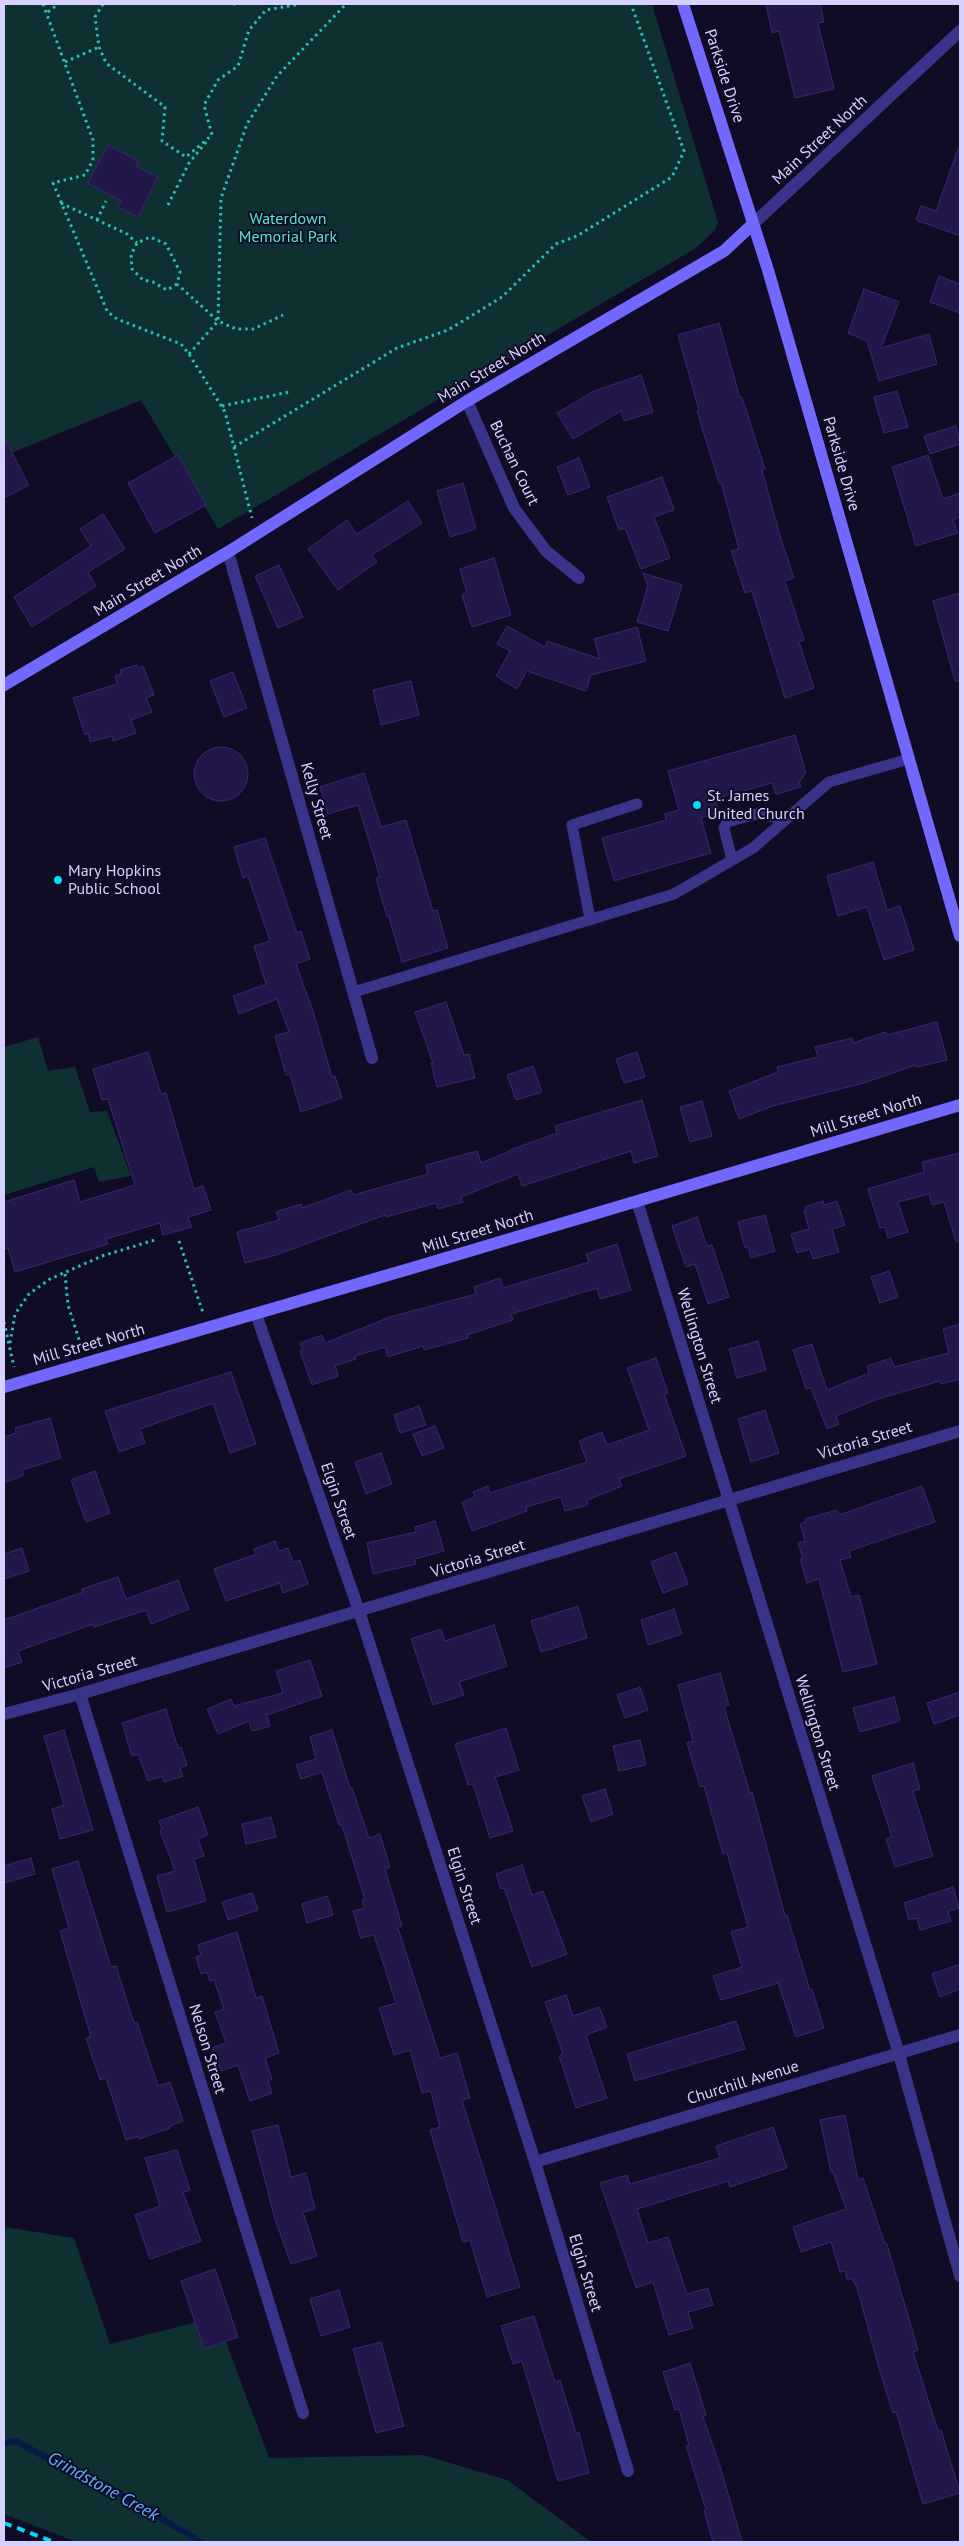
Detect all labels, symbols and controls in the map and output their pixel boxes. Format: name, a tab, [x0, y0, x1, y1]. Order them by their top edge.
street label: Parkside Drive	[700, 27, 748, 125]
street label: Main Street North	[769, 91, 871, 189]
park label: Waterdown Memorial Park	[239, 209, 337, 247]
street label: Main Street North	[435, 328, 549, 408]
street label: Parkside Drive	[818, 415, 864, 513]
street label: Buchan Court	[485, 417, 543, 509]
street label: Main Street North	[91, 541, 205, 621]
street label: Kelly Street	[296, 760, 336, 842]
place label: St. James United Church	[707, 786, 805, 824]
marker: St. James United Church	[691, 799, 703, 811]
place label: Mary Hopkins Public School	[68, 861, 161, 899]
marker: Mary Hopkins Public School	[52, 874, 64, 886]
street label: Mill Street North	[808, 1090, 924, 1142]
street label: Mill Street North	[420, 1206, 536, 1258]
street label: Wellington Street	[672, 1286, 726, 1406]
street label: Mill Street North	[31, 1320, 147, 1370]
street label: Victoria Street	[816, 1418, 914, 1464]
street label: Elgin Street	[316, 1460, 360, 1542]
street label: Victoria Street	[429, 1536, 527, 1582]
street label: Victoria Street	[41, 1651, 139, 1697]
street label: Wellington Street	[790, 1673, 844, 1793]
street label: Elgin Street	[443, 1845, 485, 1927]
street label: Nelson Street	[184, 2002, 230, 2096]
street label: Churchill Avenue	[685, 2057, 801, 2109]
street label: Elgin Street	[564, 2232, 606, 2314]
water label: Grindstone Creek	[44, 2448, 162, 2526]

